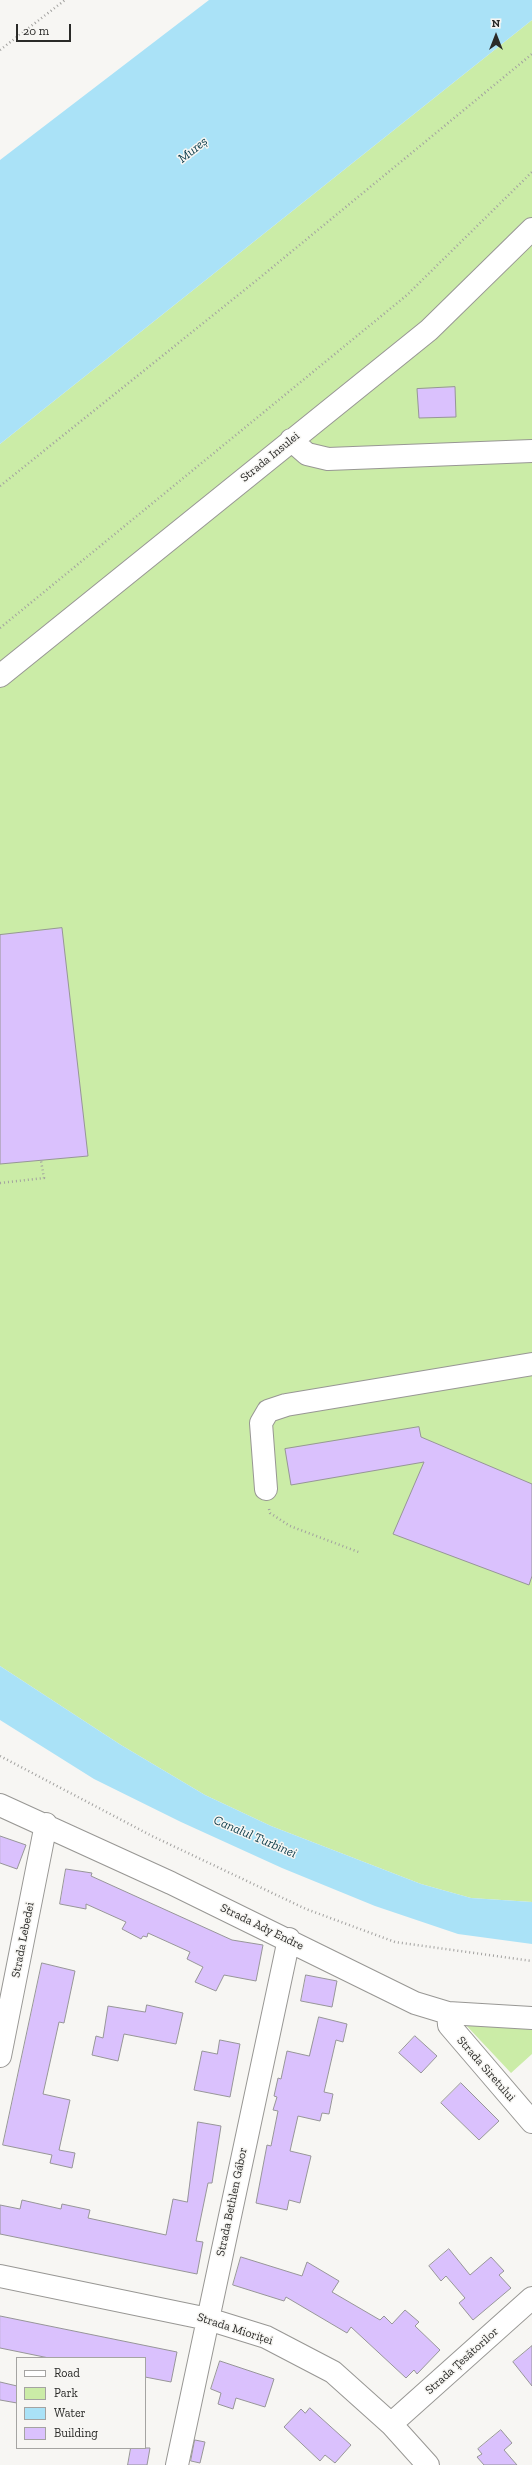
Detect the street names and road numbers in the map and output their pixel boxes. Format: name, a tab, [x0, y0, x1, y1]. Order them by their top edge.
street label: Strada Insulei	[238, 429, 302, 485]
street label: Strada Lebedei	[9, 1901, 37, 1979]
street label: Strada Ady Endre	[218, 1901, 306, 1953]
street label: Strada Siretului	[454, 2033, 518, 2105]
street label: Strada Bethlen Gábor	[213, 2146, 251, 2258]
street label: Strada Mioriței	[195, 2310, 275, 2348]
street label: Strada Țesătorilor	[422, 2324, 502, 2398]

